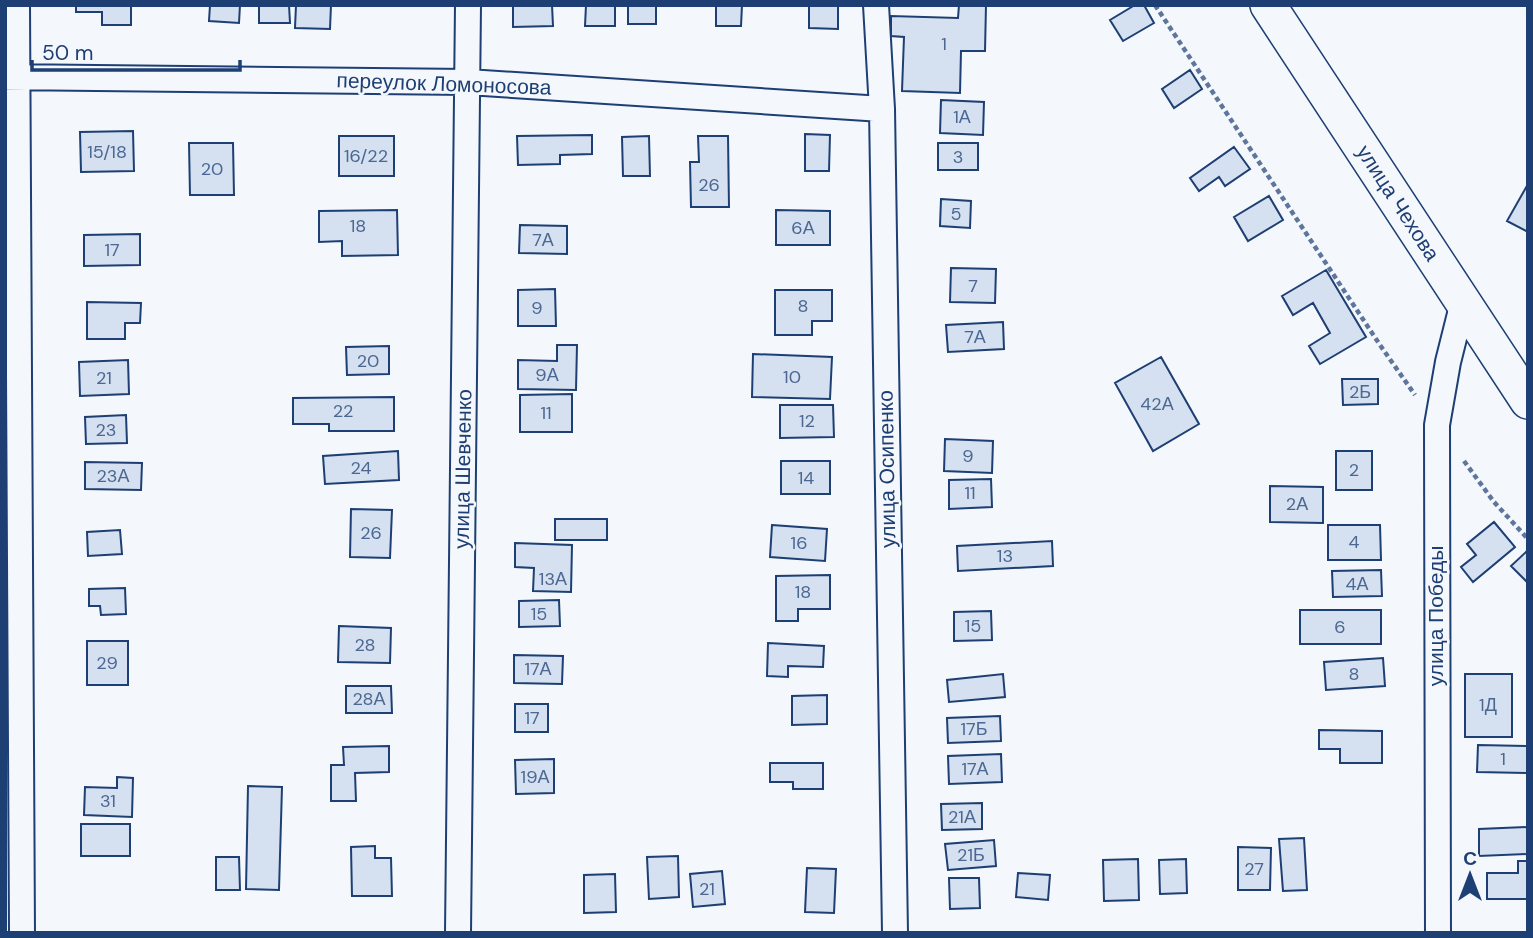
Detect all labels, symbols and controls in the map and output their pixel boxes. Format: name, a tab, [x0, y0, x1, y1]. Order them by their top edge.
scale bar	[32, 28, 240, 72]
house number: 1	[941, 32, 947, 56]
text: 50 m	[42, 39, 93, 67]
street label: переулок Ломоносова	[336, 66, 552, 102]
house number: 1А	[953, 105, 971, 129]
house number: 15/18	[87, 140, 127, 164]
street label: улица Чехова	[1350, 140, 1446, 267]
house number: 16/22	[344, 144, 388, 168]
house number: 3	[953, 145, 963, 169]
house number: 20	[201, 157, 223, 181]
house number: 26	[698, 173, 720, 197]
house number: 5	[951, 202, 961, 226]
house number: 18	[350, 214, 366, 238]
house number: 6А	[791, 216, 815, 240]
house number: 7А	[532, 228, 554, 252]
house number: 17	[104, 238, 120, 262]
house number: 7	[968, 274, 978, 298]
house number: 8	[798, 294, 808, 318]
house number: 9	[531, 296, 543, 320]
house number: 7А	[964, 325, 986, 349]
house number: 20	[357, 349, 379, 373]
house number: 9А	[535, 363, 559, 387]
house number: 10	[783, 365, 801, 389]
house number: 21	[96, 366, 112, 390]
house number: 2Б	[1349, 380, 1371, 404]
street label: улица Шевченко	[448, 389, 478, 549]
street label: улица Осипенко	[872, 390, 902, 548]
house number: 42А	[1140, 392, 1174, 416]
house number: 22	[333, 399, 353, 423]
house number: 11	[540, 401, 552, 425]
house number: 12	[799, 409, 815, 433]
house number: 23	[95, 418, 117, 442]
house number: 9	[962, 444, 974, 468]
house number: 24	[351, 456, 372, 480]
house number: 2	[1349, 458, 1359, 482]
house number: 23А	[96, 464, 130, 488]
house number: 14	[798, 466, 814, 490]
house number: 11	[964, 481, 976, 505]
house number: 2А	[1286, 492, 1308, 516]
house number: 26	[360, 521, 382, 545]
house number: 4	[1349, 530, 1360, 554]
house number: 16	[791, 531, 807, 555]
house number: 13	[997, 544, 1013, 568]
street label: улица Победы	[1422, 546, 1450, 686]
house number: 13А	[539, 567, 567, 591]
house number: 4А	[1346, 572, 1368, 596]
house number: 18	[795, 580, 811, 604]
house number: 15	[531, 602, 547, 626]
house number: 15	[965, 614, 981, 638]
house number: 6	[1334, 615, 1346, 639]
house number: 28	[354, 633, 376, 657]
house number: 29	[96, 651, 118, 675]
house number: 17А	[524, 657, 552, 681]
house number: 8	[1349, 662, 1359, 686]
house number: 28А	[352, 687, 386, 711]
house number: 1Д	[1479, 693, 1497, 717]
house number: 17	[524, 706, 540, 730]
house number: 17Б	[960, 717, 988, 741]
house number: 1	[1500, 747, 1506, 771]
house number: 17А	[961, 757, 989, 781]
house number: 19А	[521, 765, 549, 789]
house number: 31	[100, 789, 116, 813]
house number: 21А	[948, 805, 976, 829]
north arrow	[1435, 840, 1505, 910]
house number: 21Б	[957, 843, 985, 867]
text: С	[1463, 846, 1477, 871]
house number: 27	[1244, 857, 1264, 881]
house number: 21	[699, 877, 715, 901]

